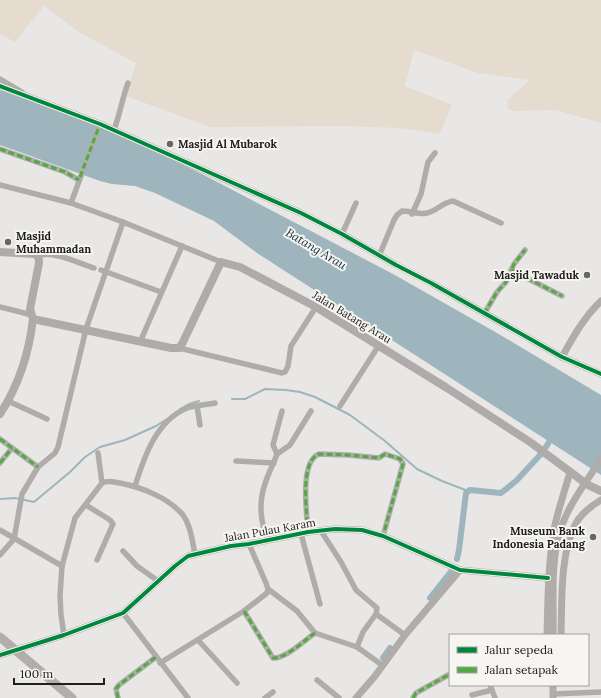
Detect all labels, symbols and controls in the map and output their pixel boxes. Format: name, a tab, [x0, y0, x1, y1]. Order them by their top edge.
place label: Masjid Al Mubarok	[178, 137, 277, 151]
marker: Masjid Al Mubarok	[165, 139, 175, 149]
water label: Batang Arau	[283, 225, 350, 273]
place label: Masjid Muhammadan	[16, 229, 91, 256]
marker: Masjid Muhammadan	[3, 237, 13, 247]
place label: Masjid Tawaduk	[494, 268, 579, 282]
marker: Masjid Tawaduk	[582, 270, 592, 280]
street label: Jalan Batang Arau	[309, 287, 394, 346]
street label: Jalan Pulau Karam	[222, 515, 317, 545]
place label: Museum Bank Indonesia Padang	[492, 524, 586, 551]
marker: Museum Bank Indonesia Padang	[588, 532, 598, 542]
legend	[449, 634, 589, 686]
text: Jalur sepeda	[484, 642, 553, 657]
scale bar	[14, 660, 104, 686]
text: Jalan setapak	[484, 662, 559, 677]
text: 100 m	[20, 666, 53, 681]

